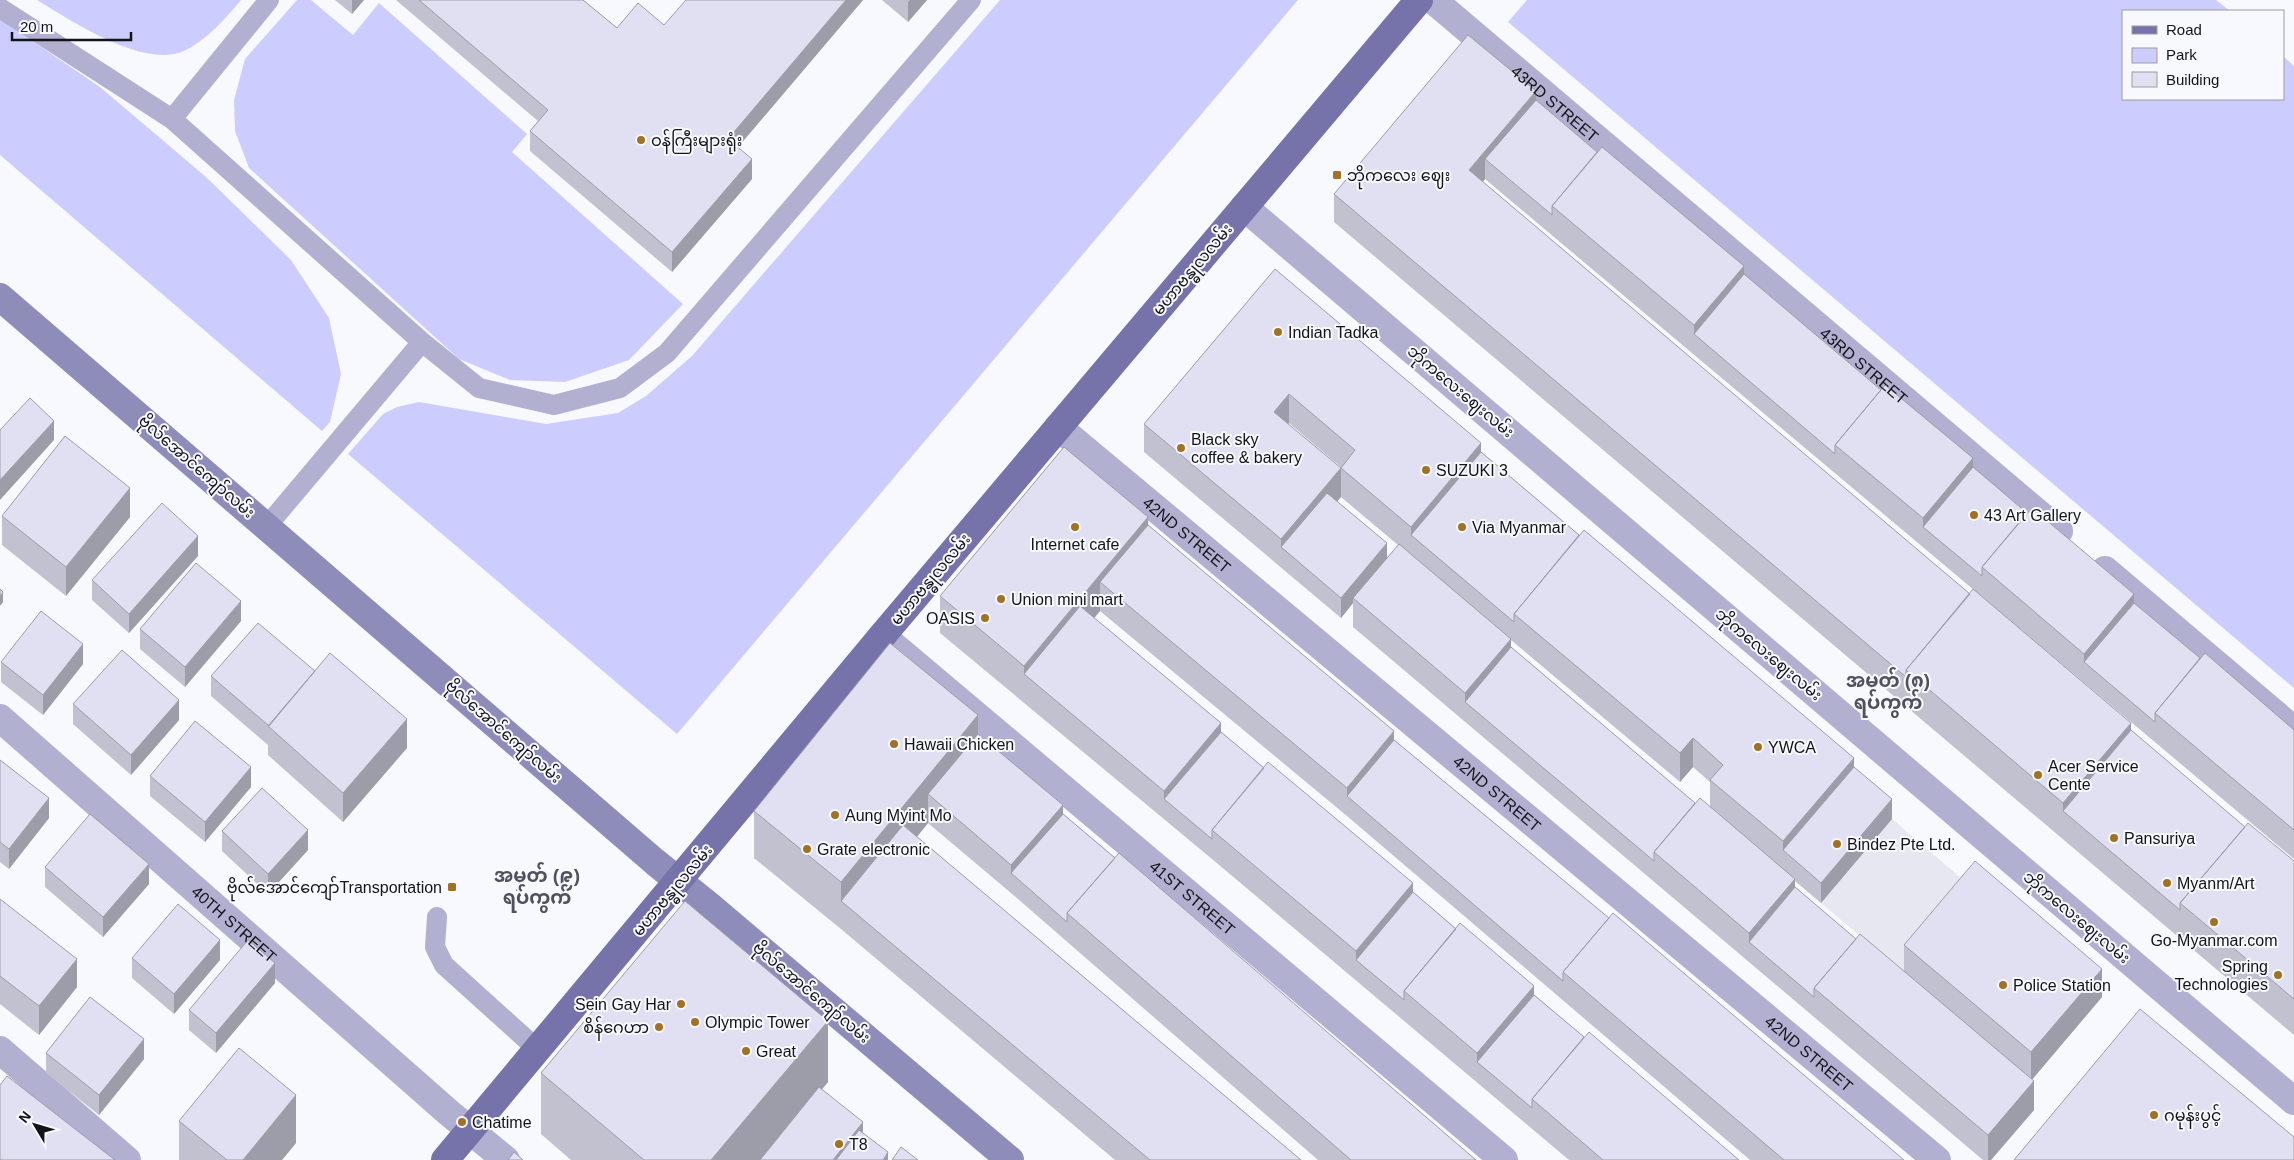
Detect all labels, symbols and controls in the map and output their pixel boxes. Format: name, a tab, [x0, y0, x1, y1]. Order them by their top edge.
scale bar	[12, 10, 131, 42]
legend	[2122, 10, 2284, 100]
text: 20 m	[20, 18, 53, 35]
text: Road	[2166, 21, 2202, 38]
text: Park	[2166, 46, 2197, 63]
street label: 43RD STREET	[1508, 62, 1602, 146]
text: Building	[2166, 71, 2219, 88]
place label: ဝန်ကြီးများရုံး	[651, 129, 742, 155]
marker: ဝန်ကြီးများရုံး	[635, 134, 647, 146]
place label: ဘိုကလေး ဈေး	[1347, 165, 1450, 190]
marker: ဘိုကလေး ဈေး	[1331, 169, 1343, 181]
street label: မဟာဗန္ဓုလလမ်း	[1147, 218, 1240, 322]
place label: Indian Tadka	[1288, 324, 1379, 341]
street label: 43RD STREET	[1817, 324, 1911, 408]
marker: Indian Tadka	[1272, 326, 1284, 338]
street label: ဘိုကလေးဈေးလမ်း	[1400, 340, 1519, 445]
street label: ဗိုလ်အောင်ကျော်လမ်း	[132, 409, 260, 526]
place label: Black sky coffee & bakery	[1191, 431, 1302, 466]
marker: Black sky coffee & bakery	[1175, 442, 1187, 454]
place label: SUZUKI 3	[1436, 462, 1508, 479]
marker: SUZUKI 3	[1420, 464, 1432, 476]
street label: 42ND STREET	[1140, 494, 1234, 576]
place label: 43 Art Gallery	[1984, 507, 2081, 524]
marker: 43 Art Gallery	[1968, 509, 1980, 521]
place label: Via Myanmar	[1472, 519, 1567, 536]
marker: Internet cafe	[1069, 521, 1081, 533]
marker: Via Myanmar	[1456, 521, 1468, 533]
street label: မဟာဗန္ဓုလလမ်း	[885, 528, 978, 632]
place label: Internet cafe	[1031, 536, 1120, 553]
place label: Union mini mart	[1011, 591, 1124, 608]
marker: Union mini mart	[995, 593, 1007, 605]
street label: ဘိုကလေးဈေးလမ်း	[1708, 603, 1827, 708]
place label: OASIS	[926, 610, 975, 627]
marker: OASIS	[979, 612, 991, 624]
district label: အမှတ် (၈) ရပ်ကွက်	[1846, 667, 1930, 718]
street label: ဗိုလ်အောင်ကျော်လမ်း	[439, 674, 567, 791]
place label: Hawaii Chicken	[904, 736, 1014, 753]
marker: Hawaii Chicken	[888, 738, 900, 750]
place label: YWCA	[1768, 739, 1816, 756]
marker: YWCA	[1752, 741, 1764, 753]
street label: 42ND STREET	[1450, 752, 1544, 835]
place label: Acer Service Cente	[2048, 758, 2139, 793]
marker: Acer Service Cente	[2032, 769, 2044, 781]
place label: Aung Myint Mo	[845, 807, 952, 824]
marker: Aung Myint Mo	[829, 809, 841, 821]
place label: Pansuriya	[2124, 830, 2195, 847]
marker: Pansuriya	[2108, 832, 2120, 844]
place label: Bindez Pte Ltd.	[1847, 836, 1956, 853]
marker: Bindez Pte Ltd.	[1831, 838, 1843, 850]
street label: မဟာဗန္ဓုလလမ်း	[627, 839, 720, 943]
place label: Grate electronic	[817, 841, 930, 858]
marker: Grate electronic	[801, 843, 813, 855]
street label: 41ST STREET	[1146, 857, 1238, 939]
district label: အမှတ် (၉) ရပ်ကွက်	[494, 862, 580, 913]
street label: ဘိုကလေးဈေးလမ်း	[2016, 866, 2135, 971]
place label: Myanm/Art	[2177, 875, 2255, 892]
place label: ဗိုလ်အောင်ကျော်Transportation	[227, 876, 442, 902]
marker: Myanm/Art	[2161, 877, 2173, 889]
marker: ဗိုလ်အောင်ကျော်Transportation	[446, 881, 458, 893]
street label: 40TH STREET	[188, 883, 280, 966]
marker: Go-Myanmar.com	[2208, 916, 2220, 928]
place label: Go-Myanmar.com	[2150, 932, 2278, 949]
street label: ဗိုလ်အောင်ကျော်လမ်း	[746, 936, 875, 1051]
place label: Spring Technologies	[2175, 958, 2268, 993]
marker: Spring Technologies	[2272, 969, 2284, 981]
place label: Police Station	[2013, 977, 2111, 994]
marker: Police Station	[1997, 979, 2009, 991]
place label: Sein Gay Har	[575, 996, 672, 1013]
marker: Sein Gay Har	[675, 998, 687, 1010]
street label: 42ND STREET	[1762, 1012, 1856, 1095]
place label: Olympic Tower	[705, 1014, 810, 1031]
place label: စိန်ဂေဟာ	[583, 1016, 649, 1041]
marker: Olympic Tower	[689, 1016, 701, 1028]
marker: စိန်ဂေဟာ	[653, 1021, 665, 1033]
place label: Great	[756, 1043, 797, 1060]
marker: Great	[740, 1045, 752, 1057]
north arrow	[10, 1100, 60, 1150]
place label: ဂမုန်းပွင့်	[2164, 1104, 2221, 1130]
text: N	[15, 1108, 34, 1126]
marker: ဂမုန်းပွင့်	[2148, 1109, 2160, 1121]
place label: Chatime	[472, 1114, 532, 1131]
marker: Chatime	[456, 1116, 468, 1128]
place label: T8	[849, 1136, 868, 1153]
marker: T8	[833, 1138, 845, 1150]

